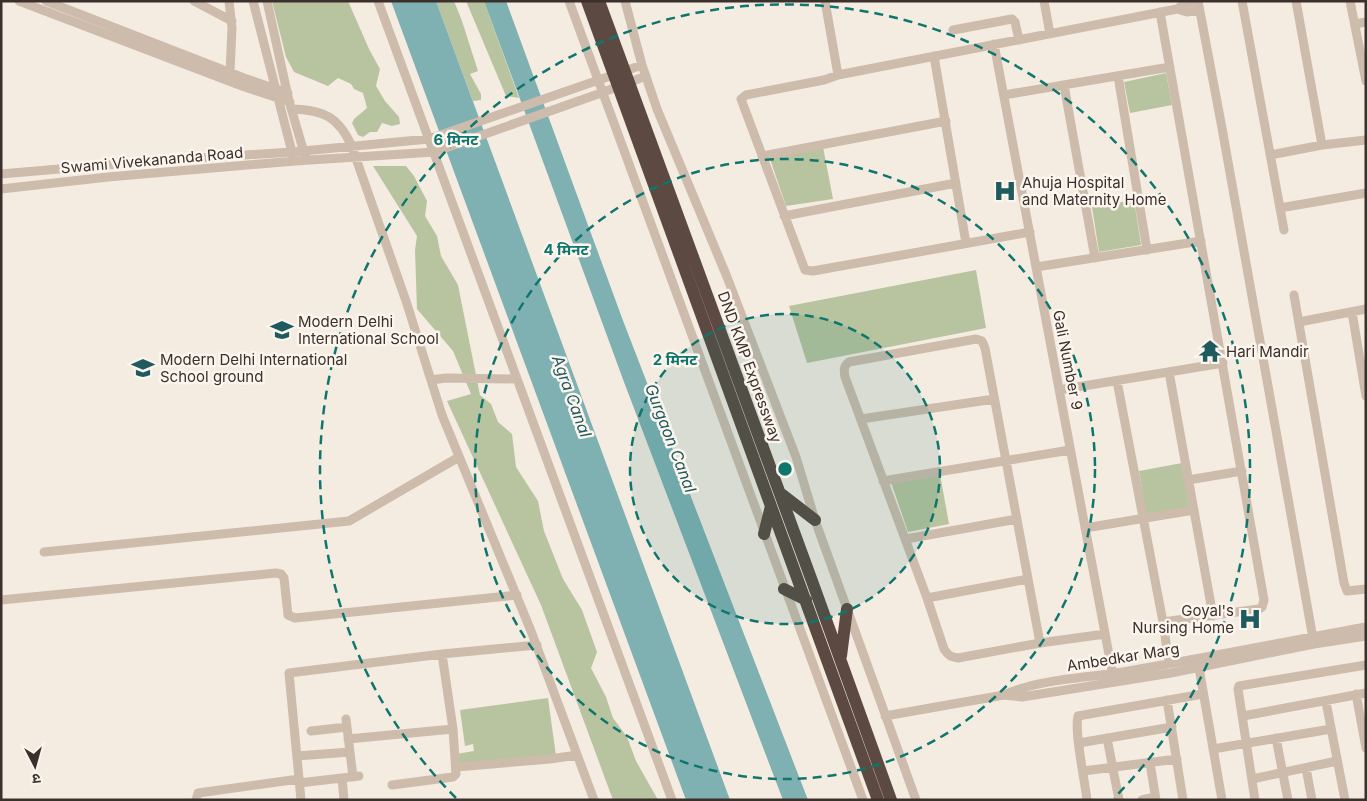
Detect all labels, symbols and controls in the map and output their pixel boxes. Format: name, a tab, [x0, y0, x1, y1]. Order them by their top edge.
text: 6 मिनट	[434, 130, 479, 149]
street label: Swami Vivekananda Road	[60, 143, 244, 177]
place label: Ahuja Hospital and Maternity Home	[1022, 173, 1166, 209]
hospital icon: Ahuja Hospital and Maternity Home	[992, 178, 1018, 204]
text: 4 मिनट	[543, 240, 590, 259]
street label: DND KMP Expressway	[714, 289, 786, 446]
street label: Gali Number 9	[1049, 308, 1087, 412]
place label: Modern Delhi International School	[298, 312, 439, 348]
school or university icon: Modern Delhi International School	[269, 317, 295, 343]
temple icon: Hari Mandir	[1197, 338, 1223, 364]
place label: Hari Mandir	[1226, 342, 1309, 361]
place label: Modern Delhi International School ground	[160, 350, 347, 386]
text: 2 मिनट	[653, 350, 698, 369]
water label: Agra Canal	[548, 351, 596, 440]
school or university icon: Modern Delhi International School ground	[130, 355, 156, 381]
water label: Gurgaon Canal	[641, 381, 701, 495]
centre of rings	[776, 460, 794, 478]
place label: Goyal's Nursing Home	[1132, 601, 1234, 637]
hospital icon: Goyal's Nursing Home	[1237, 606, 1263, 632]
street label: Ambedkar Marg	[1065, 639, 1181, 675]
north arrow	[10, 741, 60, 791]
text: उ	[31, 771, 41, 788]

